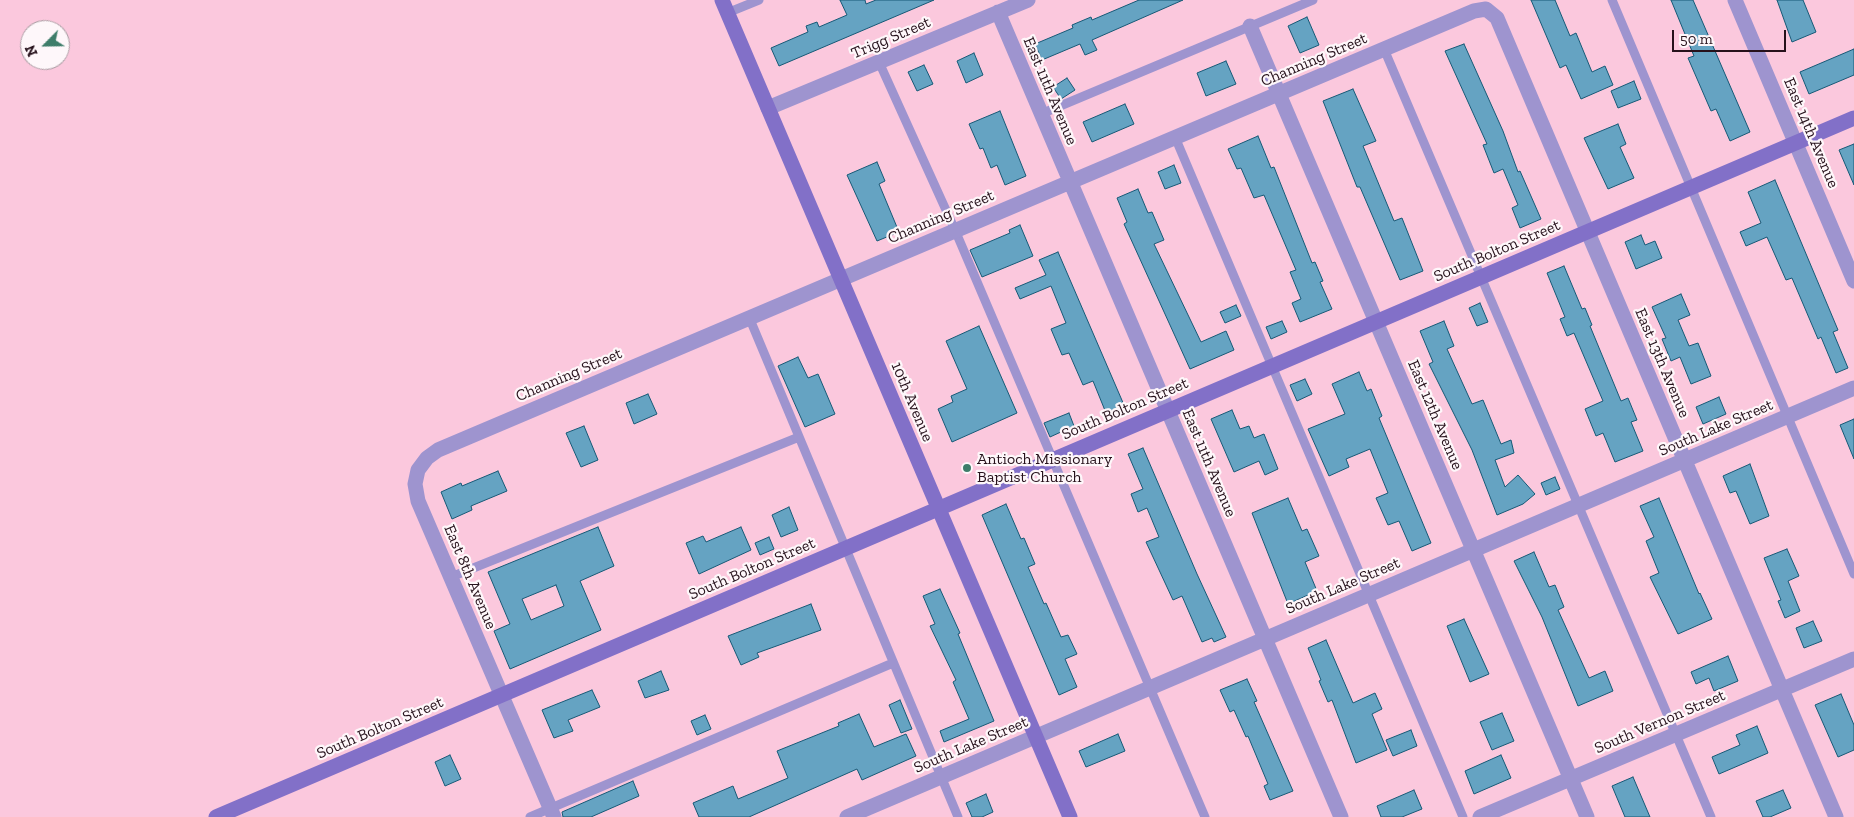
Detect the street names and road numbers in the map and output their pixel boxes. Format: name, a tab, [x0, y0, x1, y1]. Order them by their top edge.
street label: Trigg Street	[848, 13, 934, 63]
street label: Channing Street	[1258, 29, 1370, 91]
street label: East 11th Avenue	[1019, 34, 1081, 148]
street label: East 14th Avenue	[1779, 75, 1843, 191]
street label: Channing Street	[885, 186, 997, 248]
street label: South Bolton Street	[1431, 216, 1563, 286]
street label: East 13th Avenue	[1630, 305, 1694, 421]
street label: Channing Street	[513, 344, 625, 406]
street label: East 12th Avenue	[1403, 357, 1467, 473]
street label: 10th Avenue	[887, 359, 937, 445]
street label: South Bolton Street	[1059, 374, 1191, 444]
street label: South Lake Street	[1656, 395, 1776, 461]
street label: East 11th Avenue	[1178, 406, 1240, 520]
street label: East 8th Avenue	[439, 522, 501, 632]
street label: South Bolton Street	[686, 534, 818, 604]
street label: South Lake Street	[1283, 553, 1403, 619]
street label: South Vernon Street	[1592, 686, 1728, 758]
street label: South Bolton Street	[314, 693, 446, 763]
street label: South Lake Street	[911, 712, 1031, 778]

